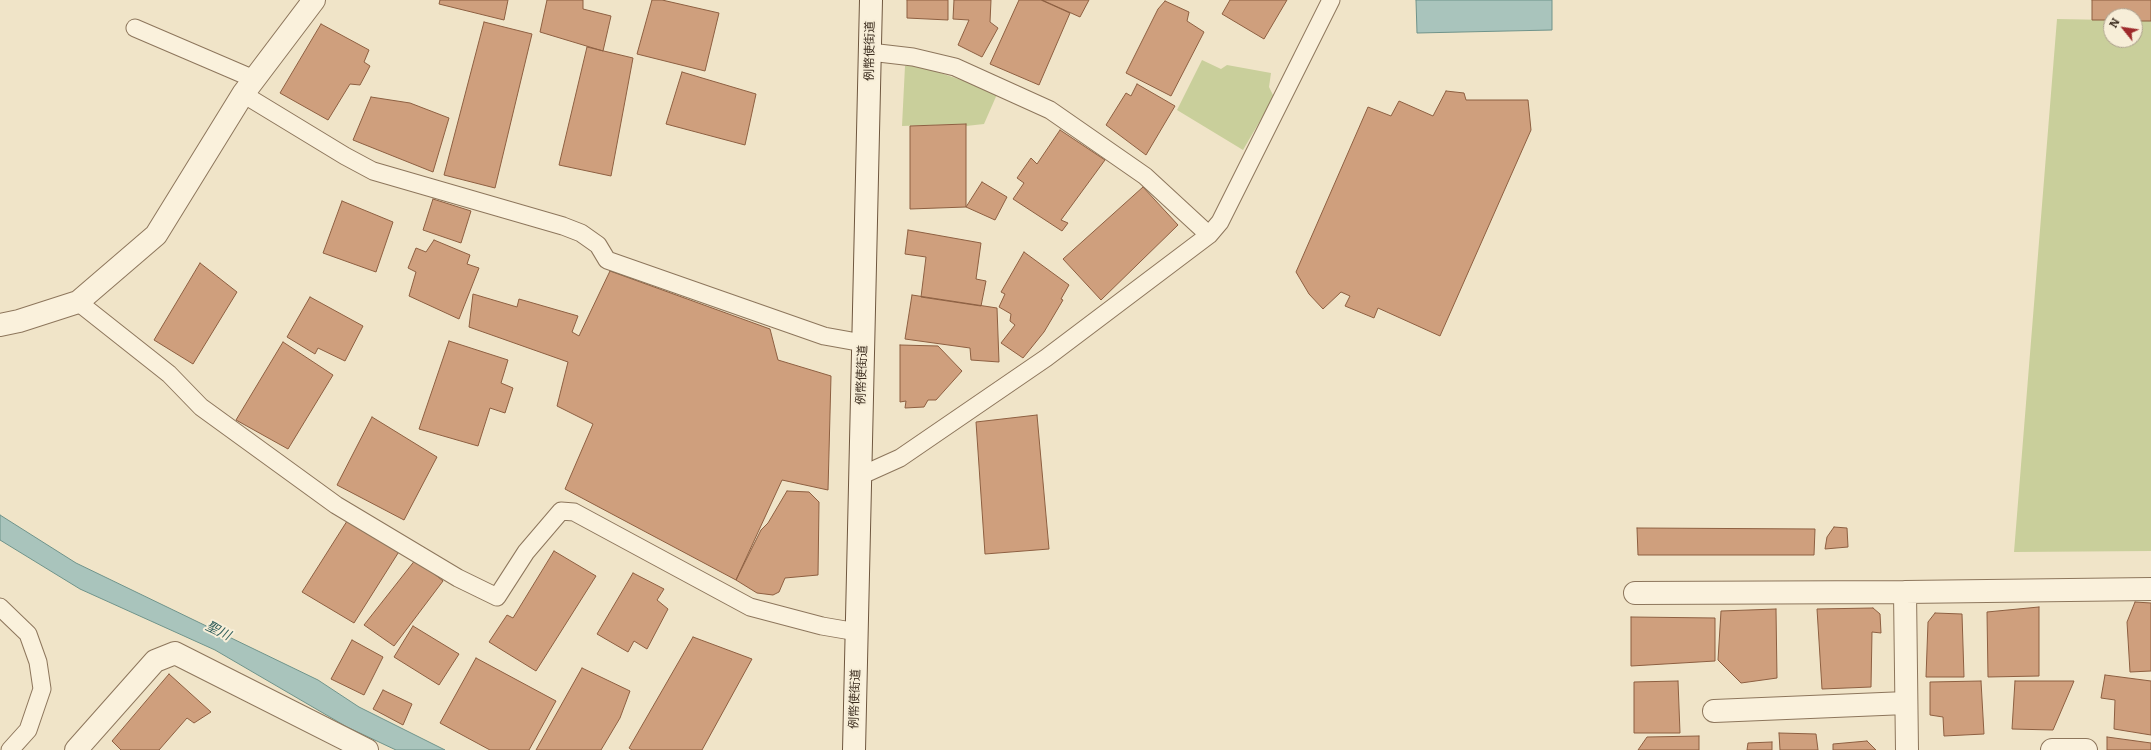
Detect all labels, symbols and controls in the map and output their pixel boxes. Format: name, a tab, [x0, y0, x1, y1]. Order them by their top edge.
north arrow	[2103, 8, 2143, 48]
text: N	[2104, 15, 2123, 31]
street label: 例幣使街道	[862, 21, 878, 81]
street label: 例幣使街道	[854, 345, 870, 405]
water label: 聖川	[203, 618, 233, 644]
street label: 例幣使街道	[847, 669, 863, 729]

